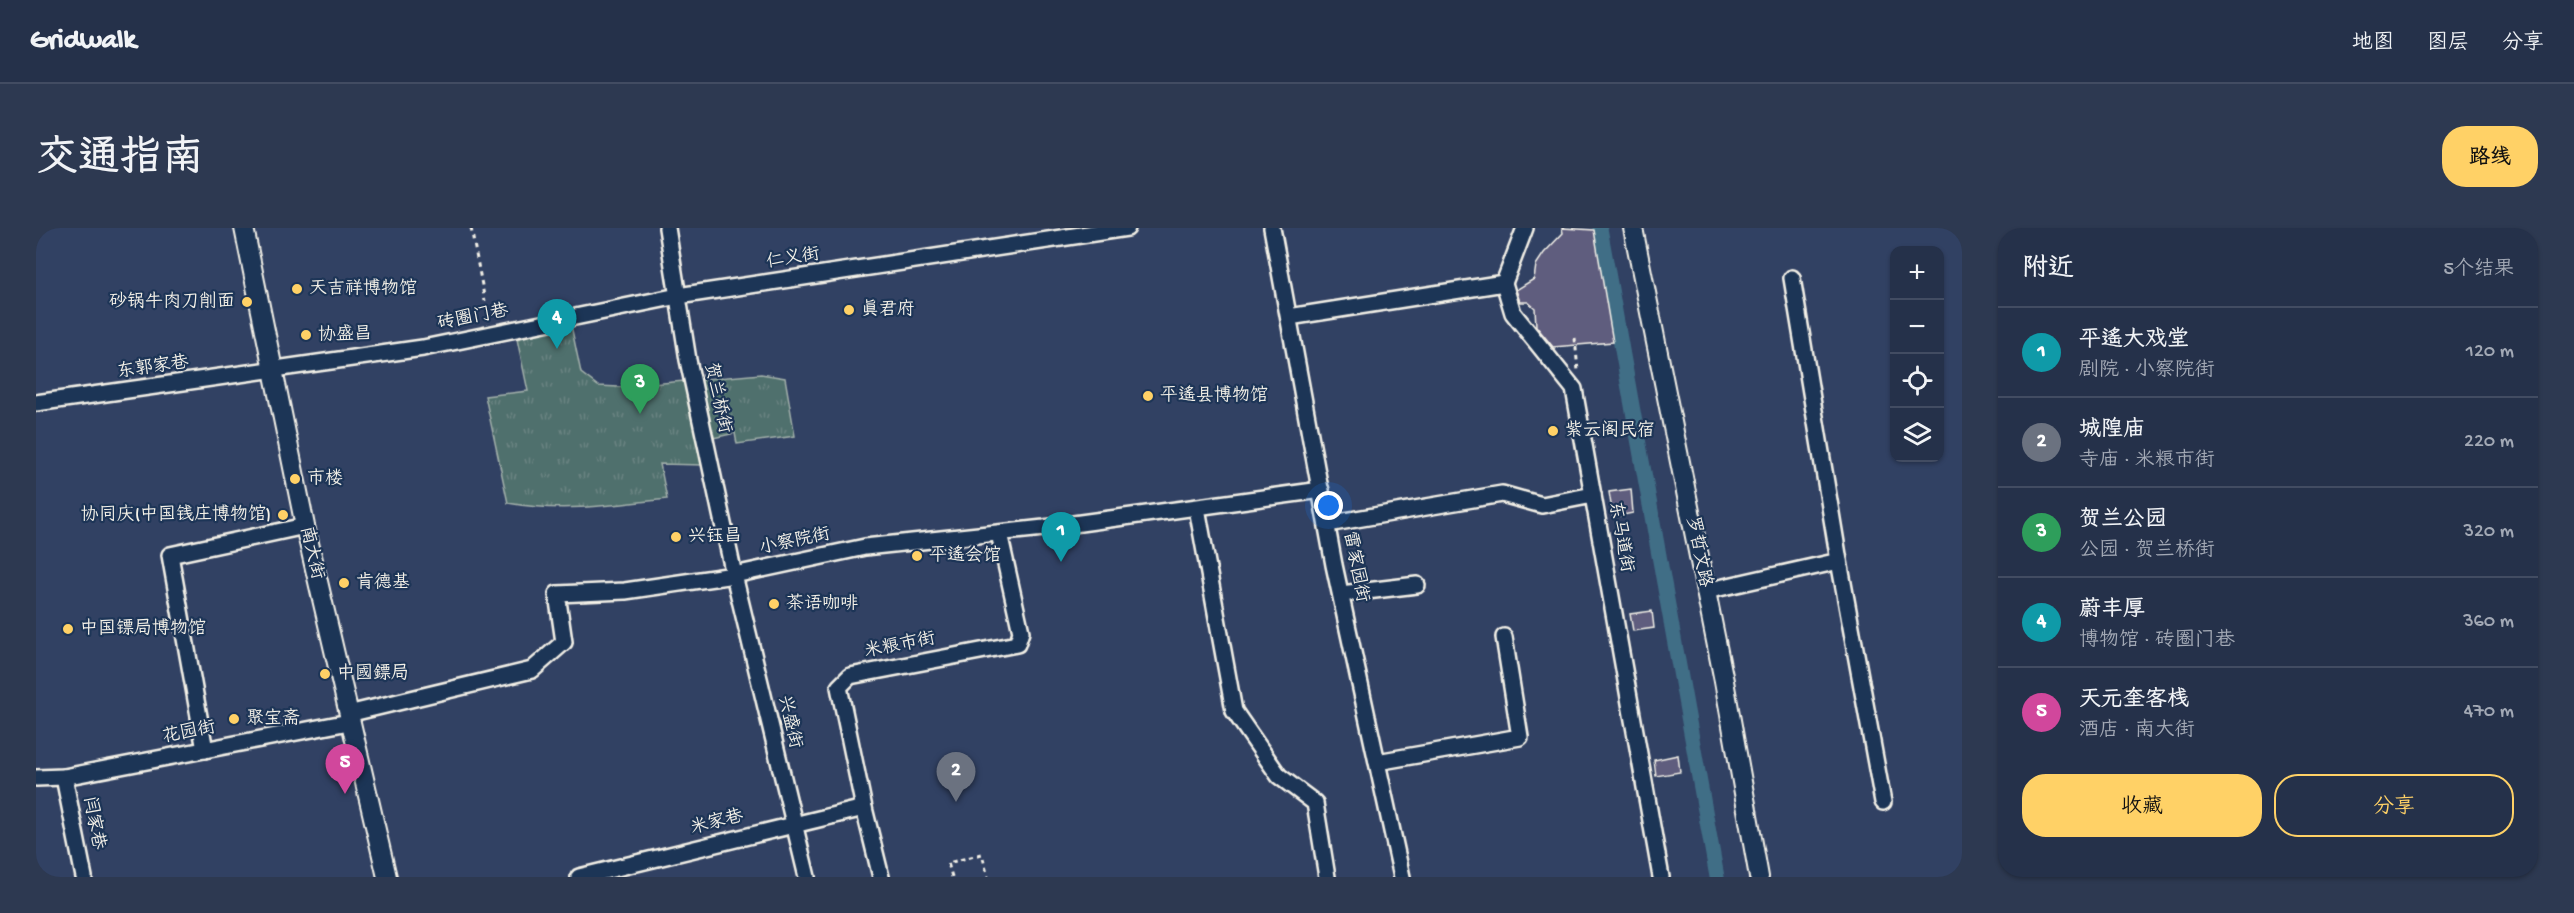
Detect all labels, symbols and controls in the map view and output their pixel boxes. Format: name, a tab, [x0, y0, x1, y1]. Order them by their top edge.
text: Gridwalk	[30, 25, 136, 58]
text: 地图	[2352, 32, 2394, 57]
text: 图层	[2427, 32, 2469, 57]
text: 分享	[2502, 32, 2544, 57]
button: 路线	[2442, 126, 2538, 187]
text: 交通指南	[36, 137, 204, 186]
street label: 仁义街	[765, 243, 821, 274]
map controls	[1890, 246, 1944, 462]
button: +	[1890, 246, 1944, 300]
text: 附近	[2022, 255, 2074, 286]
text: 5个结果	[2443, 259, 2514, 282]
place label: 天吉祥博物馆	[309, 278, 417, 300]
marker: 天吉祥博物馆	[290, 282, 304, 296]
place label: 砂锅牛肉刀削面	[109, 291, 235, 313]
marker: 砂锅牛肉刀削面	[240, 295, 254, 309]
place label: 真君府	[861, 299, 915, 321]
street label: 砖圈门巷	[435, 300, 510, 335]
pin: 4	[538, 300, 576, 349]
button: −	[1890, 300, 1944, 354]
marker: 真君府	[842, 303, 856, 317]
place label: 协盛昌	[318, 324, 372, 346]
marker: 协盛昌	[299, 328, 313, 342]
text: 平遥大戏堂	[2079, 328, 2189, 354]
text: 1	[2037, 341, 2046, 364]
text: 120 m	[2466, 341, 2514, 364]
street label: 东郭家巷	[116, 352, 190, 383]
button: locate	[1890, 354, 1944, 408]
street label: 贺兰桥街	[699, 360, 736, 435]
text: 剧院 · 小察院街	[2079, 360, 2215, 383]
pin: 3	[620, 364, 660, 414]
place label: 平遥县博物馆	[1160, 385, 1268, 407]
marker: 平遥县博物馆	[1141, 389, 1155, 403]
button: layers	[1890, 408, 1944, 462]
text: 城隍庙	[2079, 418, 2145, 444]
place label: 紫云阁民宿	[1565, 420, 1655, 442]
marker: 紫云阁民宿	[1546, 424, 1560, 438]
text: 2	[2037, 431, 2046, 454]
text: 220 m	[2464, 431, 2514, 454]
text: 寺庙 · 米粮市街	[2079, 450, 2215, 473]
place label: 市楼	[307, 468, 343, 490]
marker: 市楼	[288, 472, 302, 486]
your location	[1314, 491, 1343, 520]
street label: 东马道街	[1603, 500, 1638, 574]
place label: 协同庆(中国钱庄博物馆)	[81, 504, 271, 526]
marker: 协同庆(中国钱庄博物馆)	[276, 508, 290, 522]
text: 贺兰公园	[2079, 508, 2167, 534]
pin: 1	[1042, 512, 1080, 562]
street label: 罗哲文路	[1681, 514, 1716, 589]
text: 3	[2036, 521, 2047, 544]
text: 320 m	[2464, 521, 2514, 544]
street label: 小察院街	[757, 523, 832, 560]
street label: 南大街	[295, 524, 328, 582]
place label: 兴钰昌	[688, 526, 742, 548]
street label: 雷家园街	[1338, 529, 1373, 604]
marker: 兴钰昌	[669, 530, 683, 544]
text: 公园 · 贺兰桥街	[2079, 540, 2215, 563]
place label: 平遥会馆	[929, 545, 1001, 567]
marker: 平遥会馆	[910, 549, 924, 563]
place label: 肯德基	[356, 571, 410, 594]
marker: 肯德基	[337, 576, 351, 590]
place label: 茶语咖啡	[786, 593, 858, 615]
marker: 茶语咖啡	[767, 597, 781, 611]
text: 蔚丰厚	[2079, 598, 2145, 624]
text: 4	[2037, 611, 2046, 634]
text: 360 m	[2463, 611, 2514, 634]
place label: 中国镖局博物馆	[80, 618, 206, 640]
marker: 中国镖局博物馆	[61, 622, 75, 636]
street label: 米粮市街	[862, 628, 937, 663]
text: 博物馆 · 砖圈门巷	[2079, 630, 2235, 653]
place label: 中國鏢局	[337, 663, 409, 685]
marker: 中國鏢局	[318, 667, 332, 681]
text: 天元奎客栈	[2079, 688, 2189, 714]
street label: 兴盛街	[773, 693, 806, 751]
text: 5	[2036, 701, 2047, 724]
text: 470 m	[2464, 701, 2514, 724]
place label: 聚宝斋	[246, 707, 300, 730]
marker: 聚宝斋	[227, 712, 241, 726]
street label: 花园街	[160, 717, 218, 748]
text: 酒店 · 南大街	[2079, 720, 2195, 743]
pin: 5	[326, 744, 364, 794]
pin: 2	[936, 752, 976, 802]
button: 收藏	[2022, 774, 2262, 837]
button: 分享	[2274, 774, 2514, 837]
street label: 闫家巷	[78, 794, 109, 852]
street label: 米家巷	[688, 805, 746, 840]

